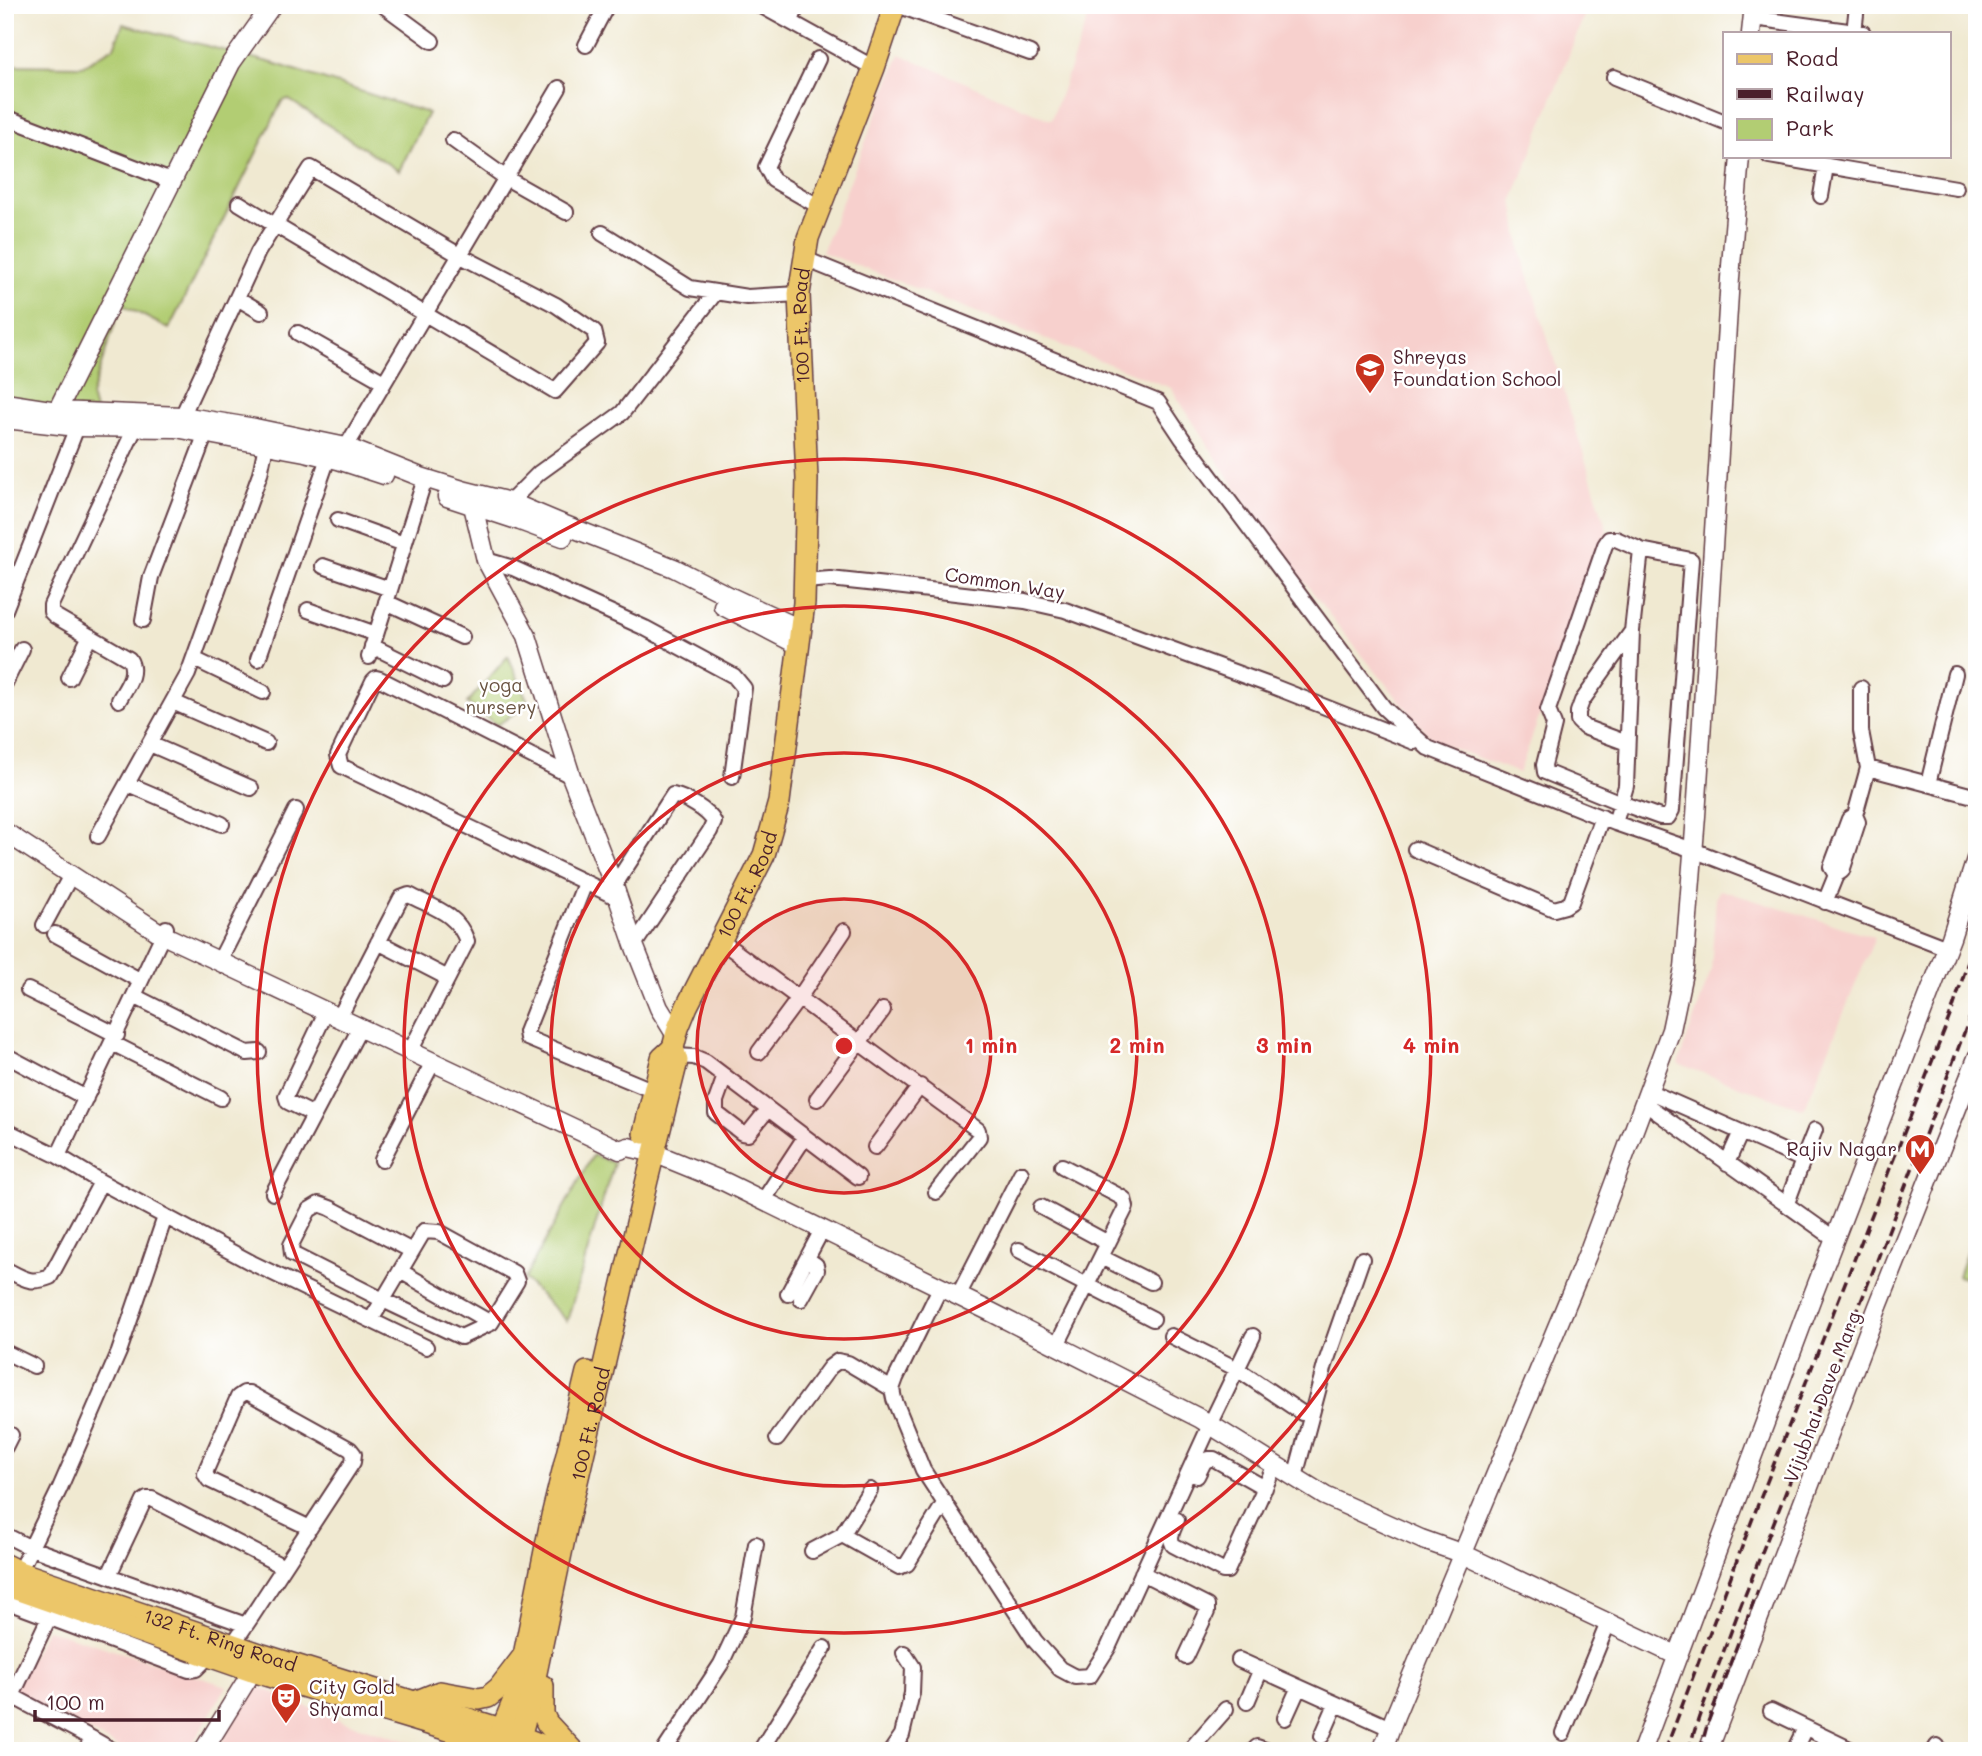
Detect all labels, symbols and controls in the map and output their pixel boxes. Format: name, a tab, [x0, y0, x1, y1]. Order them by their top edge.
legend	[1723, 32, 1951, 158]
text: Road	[1786, 44, 1838, 71]
text: Railway	[1786, 80, 1865, 107]
text: Park	[1786, 114, 1834, 141]
street label: 100 Ft. Road	[786, 266, 815, 384]
place label: Shreyas Foundation School	[1393, 344, 1562, 391]
school or university icon: Shreyas Foundation School	[1353, 351, 1387, 395]
street label: Common Way	[943, 561, 1067, 604]
park label: yoga nursery	[466, 672, 536, 719]
street label: 100 Ft. Road	[711, 828, 782, 942]
text: 1 min	[965, 1031, 1017, 1058]
text: 2 min	[1109, 1031, 1165, 1058]
text: 3 min	[1256, 1031, 1312, 1058]
text: 4 min	[1403, 1031, 1459, 1058]
centre of rings	[832, 1034, 856, 1058]
metro station icon: Rajiv Nagar	[1903, 1132, 1937, 1176]
place label: Rajiv Nagar	[1786, 1136, 1897, 1161]
street label: Vijubhai Dave Marg	[1777, 1308, 1866, 1486]
street label: 100 Ft. Road	[564, 1365, 615, 1483]
street label: 132 Ft. Ring Road	[140, 1602, 300, 1677]
place label: City Gold Shyamal	[309, 1674, 395, 1721]
scale bar	[35, 1679, 219, 1723]
theatre icon: City Gold Shyamal	[269, 1681, 303, 1725]
text: 100 m	[46, 1688, 105, 1715]

